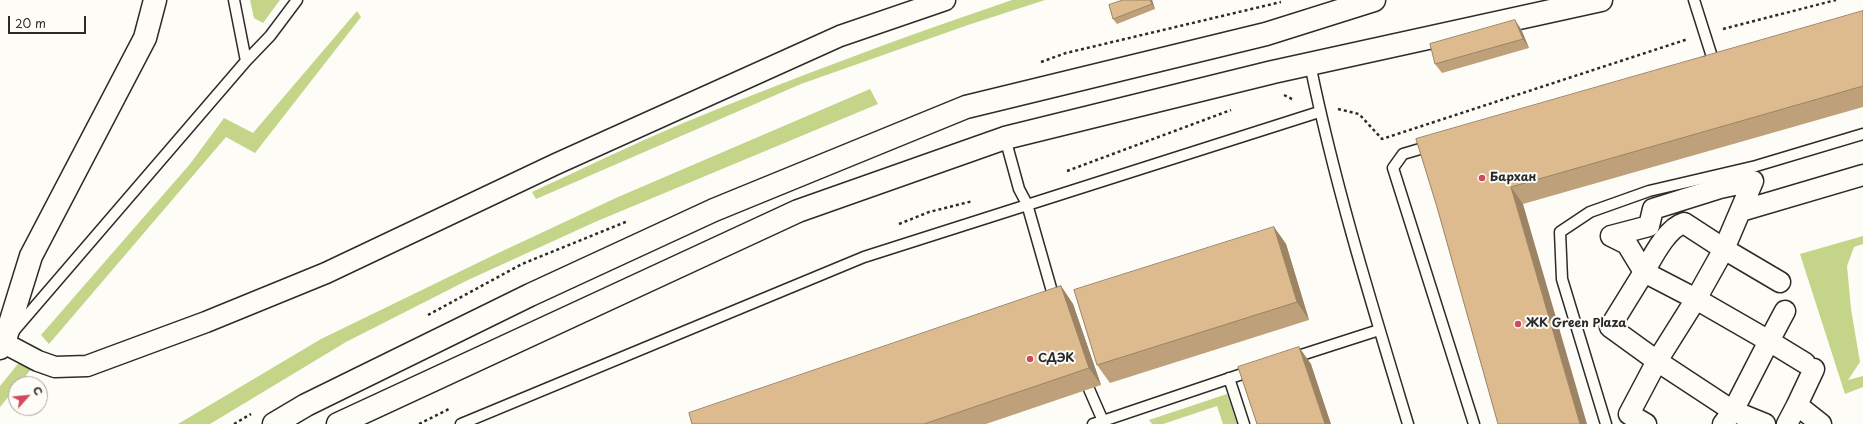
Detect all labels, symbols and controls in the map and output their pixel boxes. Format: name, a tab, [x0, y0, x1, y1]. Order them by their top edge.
scale bar	[10, 8, 88, 34]
text: 20 m	[15, 14, 46, 32]
place label: Бархан	[1490, 171, 1536, 185]
marker: Бархан	[1477, 173, 1487, 183]
place label: ЖК Green Plaza	[1526, 317, 1627, 331]
marker: ЖК Green Plaza	[1513, 319, 1523, 329]
place label: СДЭК	[1038, 352, 1074, 366]
marker: СДЭК	[1025, 354, 1035, 364]
north arrow	[8, 376, 48, 416]
text: С	[29, 383, 48, 398]

